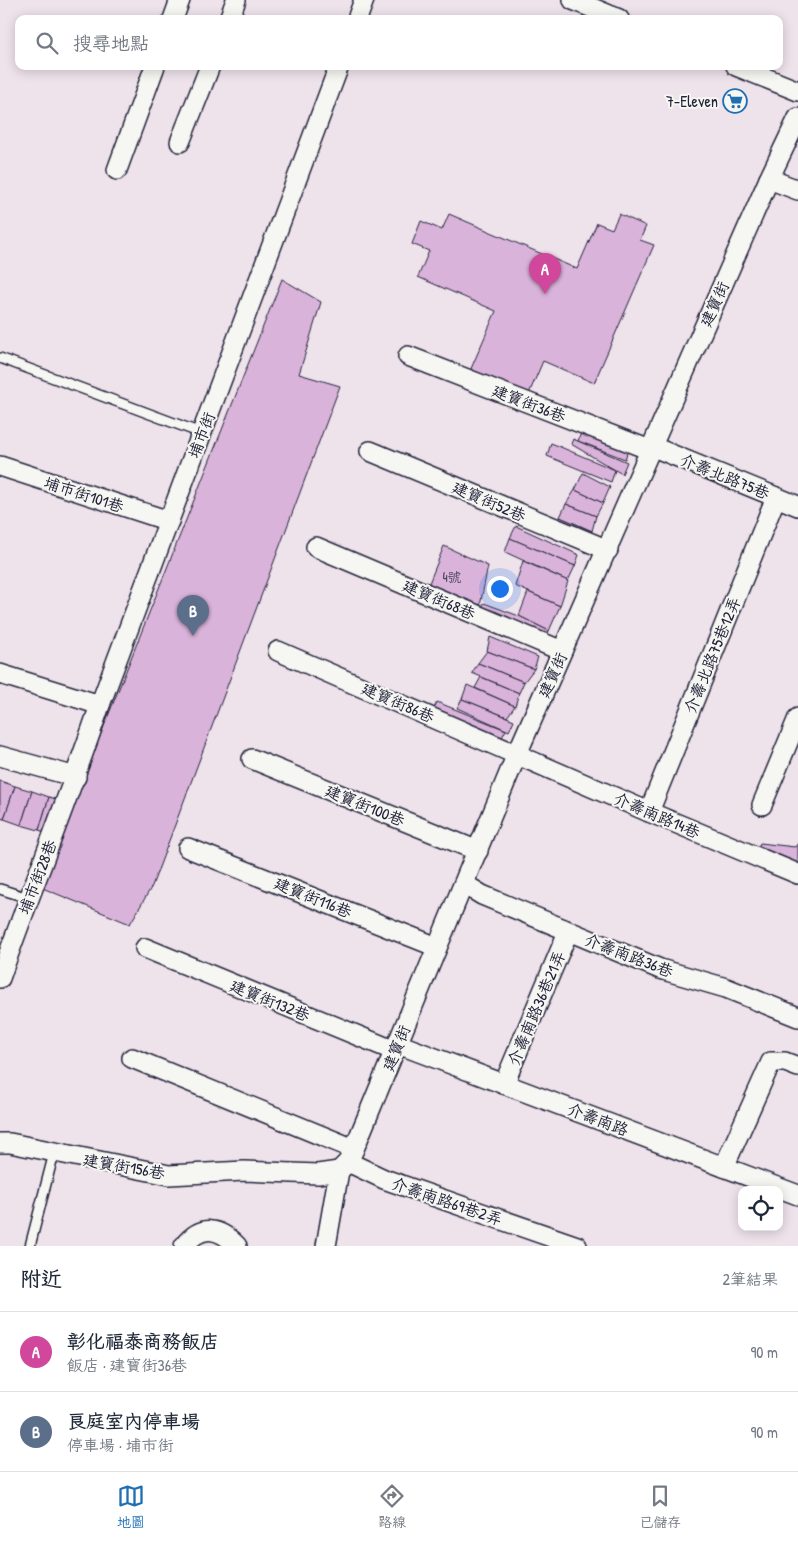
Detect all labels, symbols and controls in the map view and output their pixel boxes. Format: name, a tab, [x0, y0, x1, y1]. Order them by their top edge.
search box	[15, 15, 783, 70]
icon: search	[33, 29, 61, 57]
text: 搜尋地點	[73, 30, 149, 56]
supermarket icon: 7-Eleven	[722, 88, 748, 114]
place label: 7-Eleven	[666, 90, 718, 112]
pin: A	[529, 253, 561, 294]
street label: 建寶街	[694, 278, 734, 330]
street label: 建寶街36巷	[489, 379, 569, 427]
street label: 埔市街	[182, 409, 220, 461]
street label: 介壽北路75巷	[677, 448, 773, 504]
street label: 埔市街101巷	[41, 471, 127, 517]
street label: 建寶街52巷	[449, 476, 529, 526]
house number: 4號	[442, 567, 462, 586]
street label: 建寶街68巷	[399, 574, 479, 624]
your location	[487, 576, 513, 602]
street label: 介壽北路75巷12弄	[679, 593, 745, 717]
pin: B	[177, 595, 209, 636]
street label: 建寶街	[532, 649, 572, 701]
street label: 建寶街86巷	[358, 677, 438, 727]
street label: 建寶街100巷	[322, 779, 408, 831]
street label: 介壽南路14巷	[610, 787, 704, 843]
street label: 埔市街28巷	[13, 836, 61, 918]
street label: 建寶街116巷	[271, 871, 355, 923]
street label: 介壽南路36巷	[581, 928, 677, 982]
street label: 介壽南路36巷21弄	[502, 947, 570, 1069]
street label: 建寶街132巷	[227, 974, 313, 1026]
street label: 建寶街	[377, 1022, 415, 1074]
street label: 介壽南路	[564, 1097, 632, 1141]
street label: 建寶街156巷	[81, 1148, 167, 1184]
street label: 介壽南路69巷2弄	[389, 1172, 505, 1230]
map controls	[738, 1186, 783, 1231]
button: locate	[738, 1186, 783, 1231]
text: 附近	[20, 1264, 62, 1293]
text: 2筆結果	[723, 1268, 778, 1290]
text: 彰化福泰商務飯店	[67, 1328, 219, 1354]
text: A	[32, 1341, 40, 1363]
text: 90 m	[750, 1341, 778, 1363]
text: 飯店 · 建寶街36巷	[67, 1354, 187, 1376]
text: 良庭室內停車場	[67, 1408, 200, 1434]
text: B	[32, 1421, 40, 1443]
text: 90 m	[750, 1421, 778, 1443]
text: 停車場 · 埔市街	[67, 1434, 174, 1456]
tab: 地圖	[117, 1482, 145, 1531]
tab: 路線	[378, 1482, 406, 1531]
tab: 已儲存	[639, 1482, 681, 1531]

